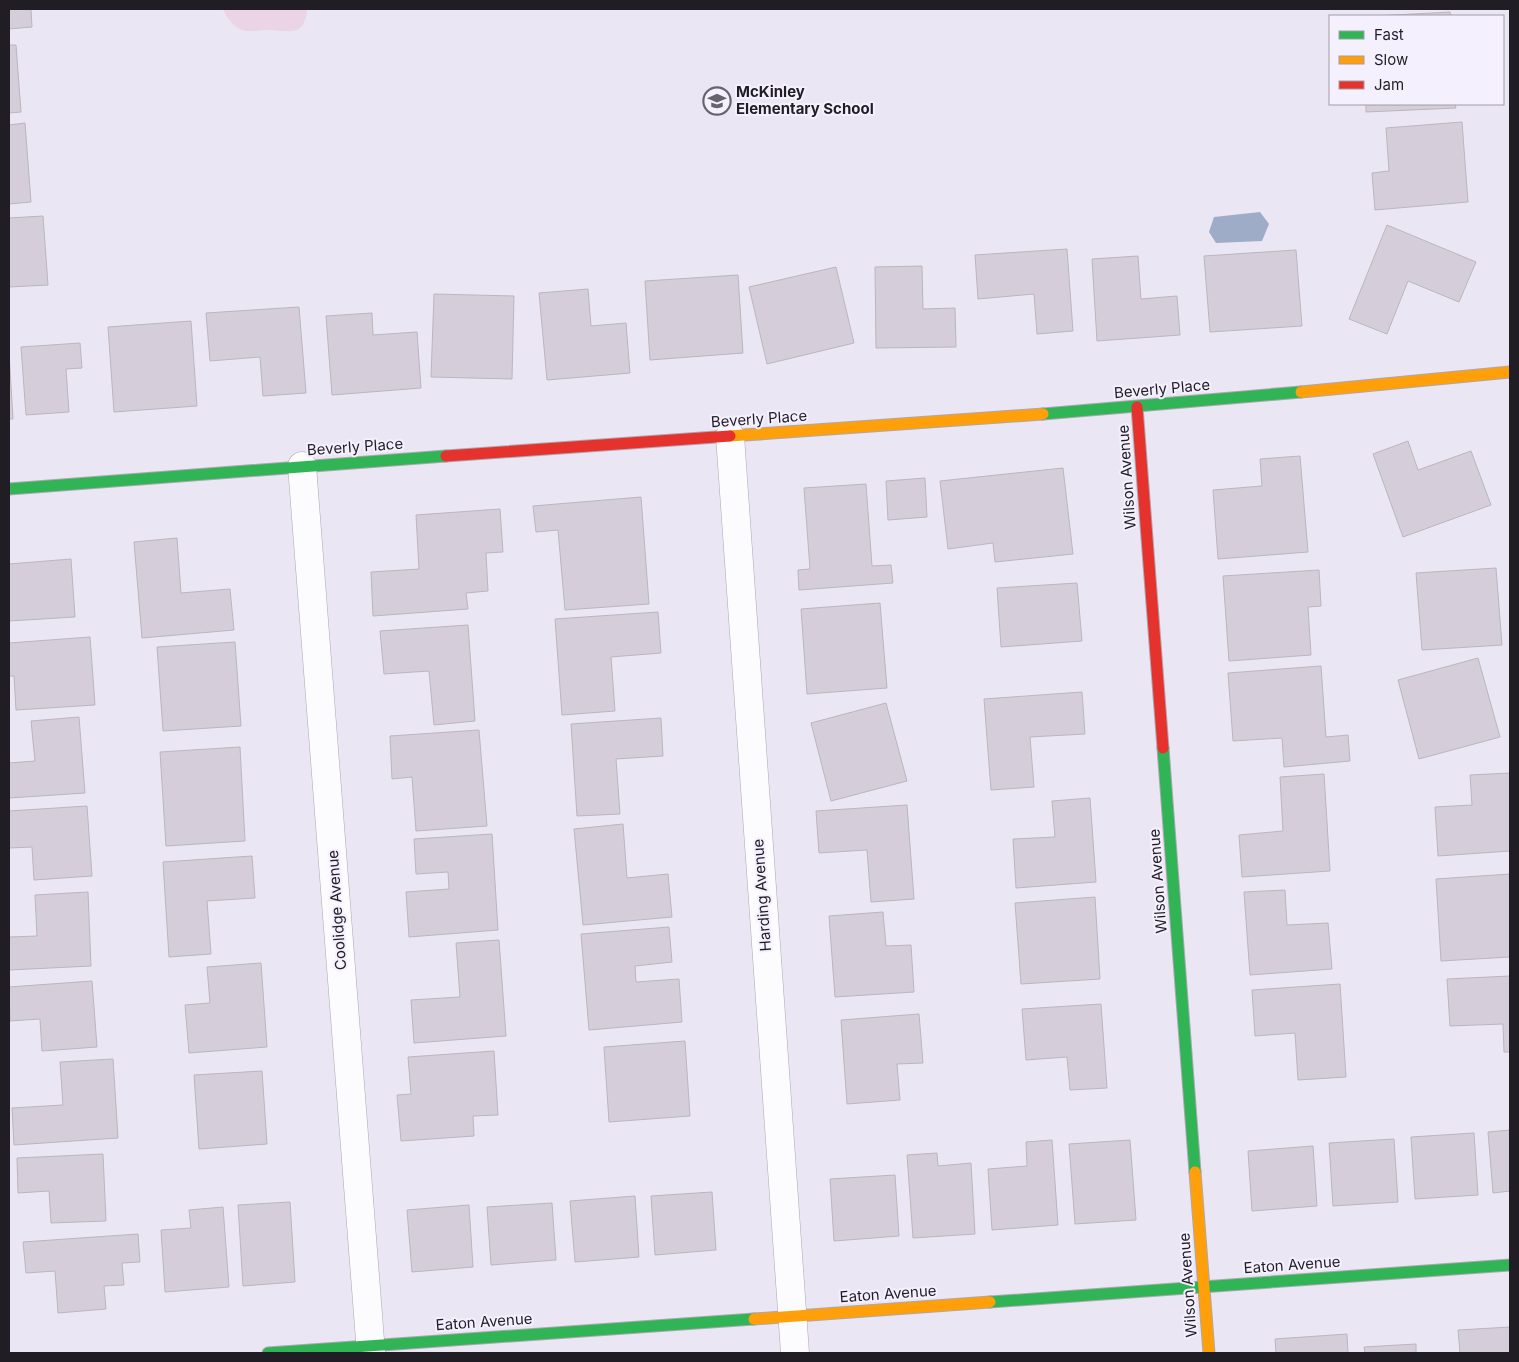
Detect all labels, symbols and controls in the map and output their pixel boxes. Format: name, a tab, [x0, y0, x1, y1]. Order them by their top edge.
legend	[1329, 15, 1504, 105]
text: Fast	[1374, 25, 1404, 44]
text: Slow	[1374, 50, 1408, 69]
text: Jam	[1374, 75, 1404, 94]
place label: McKinley Elementary School	[736, 82, 874, 118]
school or university icon: McKinley Elementary School	[702, 86, 732, 116]
street label: Beverly Place	[1113, 375, 1211, 402]
street label: Beverly Place	[710, 406, 808, 431]
street label: Wilson Avenue	[1113, 424, 1140, 530]
street label: Beverly Place	[306, 434, 404, 459]
street label: Wilson Avenue	[1144, 828, 1171, 934]
street label: Harding Avenue	[748, 838, 775, 952]
street label: Coolidge Avenue	[323, 849, 350, 971]
street label: Wilson Avenue	[1174, 1232, 1201, 1338]
street label: Eaton Avenue	[1243, 1252, 1341, 1277]
street label: Eaton Avenue	[839, 1281, 937, 1306]
street label: Eaton Avenue	[435, 1309, 533, 1334]

